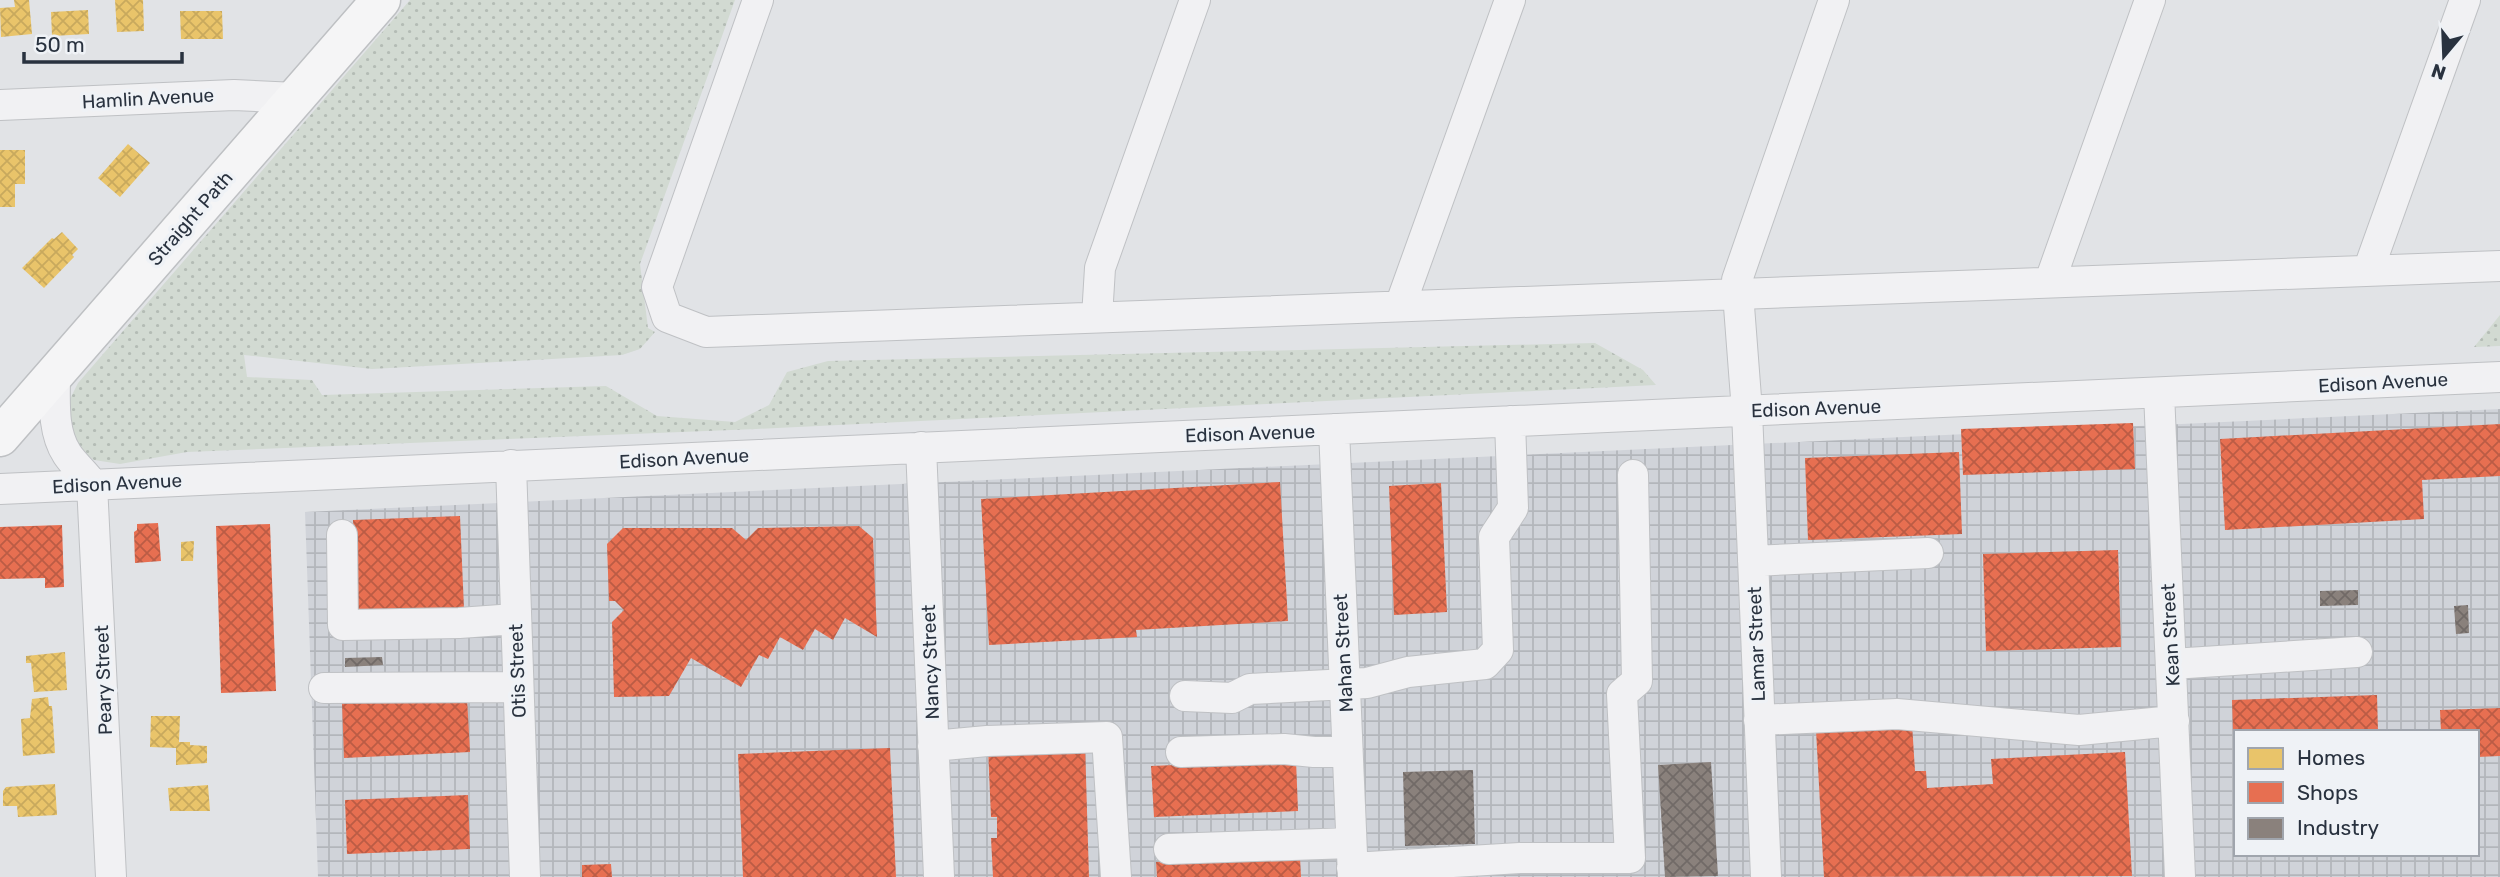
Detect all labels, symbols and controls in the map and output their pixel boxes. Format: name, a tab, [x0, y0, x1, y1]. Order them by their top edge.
scale bar	[24, 21, 182, 65]
north arrow	[2409, 21, 2479, 91]
text: 50 m	[35, 32, 85, 57]
text: N	[2428, 59, 2449, 85]
street label: Hamlin Avenue	[81, 84, 215, 113]
street label: Straight Path	[143, 166, 238, 270]
street label: Edison Avenue	[2317, 368, 2449, 397]
street label: Edison Avenue	[1751, 395, 1881, 422]
street label: Edison Avenue	[1185, 420, 1315, 447]
street label: Edison Avenue	[618, 444, 750, 473]
street label: Edison Avenue	[51, 469, 183, 498]
street label: Kean Street	[2156, 582, 2185, 687]
street label: Lamar Street	[1743, 586, 1770, 702]
street label: Mahan Street	[1329, 593, 1358, 713]
street label: Nancy Street	[917, 604, 944, 720]
street label: Otis Street	[504, 623, 531, 718]
street label: Peary Street	[90, 624, 117, 735]
legend	[2234, 730, 2479, 856]
text: Homes	[2297, 745, 2365, 770]
text: Shops	[2297, 780, 2358, 805]
text: Industry	[2297, 815, 2379, 840]

